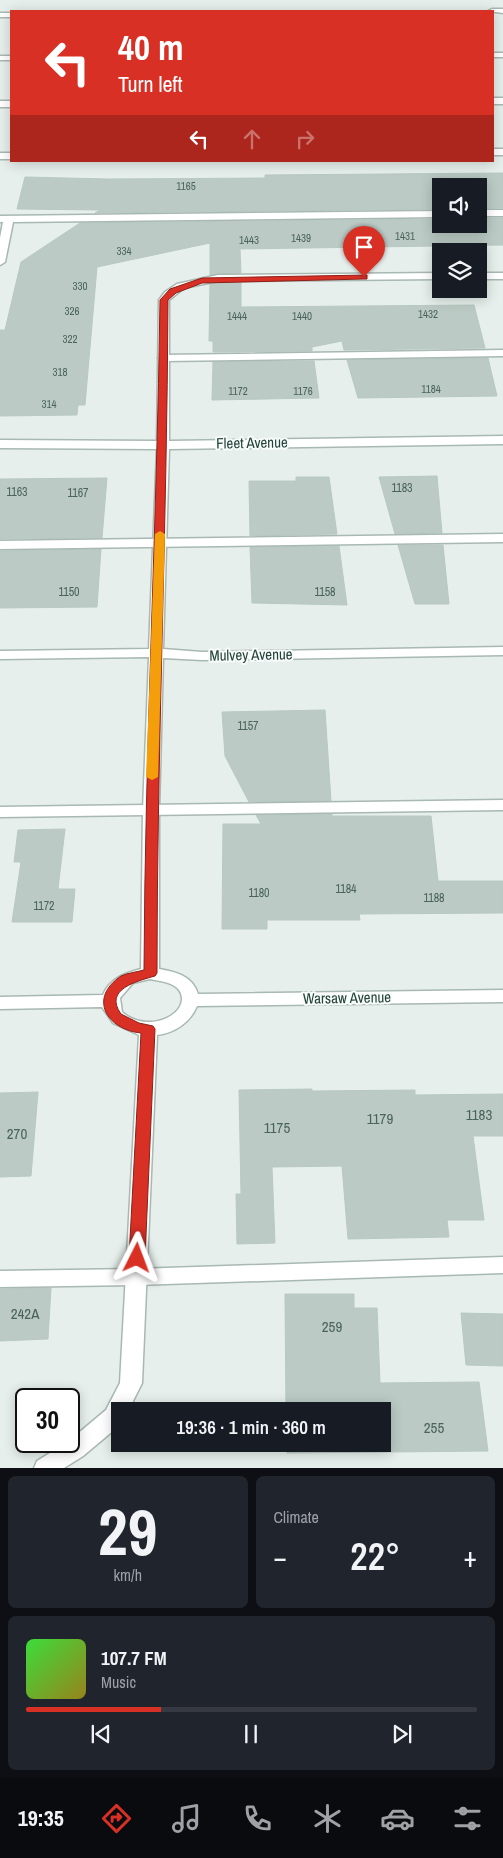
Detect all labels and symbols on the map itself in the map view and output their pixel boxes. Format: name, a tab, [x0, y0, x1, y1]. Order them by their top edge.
house number: 1165	[176, 179, 196, 193]
pin	[343, 226, 385, 277]
house number: 1431	[395, 229, 415, 243]
house number: 1439	[291, 231, 311, 245]
house number: 1443	[239, 233, 259, 247]
house number: 334	[116, 244, 132, 258]
house number: 330	[72, 279, 88, 293]
house number: 326	[64, 304, 80, 318]
house number: 1432	[418, 307, 438, 321]
house number: 1444	[227, 309, 247, 323]
house number: 1440	[292, 309, 312, 323]
house number: 322	[62, 332, 78, 346]
house number: 318	[52, 365, 68, 379]
house number: 1184	[421, 382, 441, 396]
house number: 1172	[228, 384, 248, 398]
house number: 1176	[293, 384, 313, 398]
house number: 314	[41, 397, 57, 411]
street label: Fleet Avenue	[216, 431, 288, 454]
house number: 1183	[391, 480, 413, 496]
house number: 1163	[6, 484, 28, 500]
house number: 1167	[67, 485, 89, 501]
house number: 1150	[58, 584, 80, 600]
house number: 1158	[314, 584, 336, 600]
street label: Mulvey Avenue	[209, 643, 293, 666]
house number: 1157	[237, 718, 259, 734]
house number: 1184	[335, 881, 357, 897]
house number: 1180	[248, 885, 270, 901]
house number: 1188	[423, 890, 445, 906]
house number: 1172	[33, 898, 55, 914]
street label: Warsaw Avenue	[303, 986, 391, 1009]
house number: 1183	[466, 1104, 492, 1125]
house number: 1179	[367, 1108, 393, 1129]
house number: 1175	[264, 1117, 290, 1138]
house number: 270	[7, 1123, 27, 1144]
position arrow	[110, 1231, 162, 1283]
house number: 242A	[11, 1303, 40, 1324]
house number: 259	[322, 1316, 342, 1337]
speed limit sign: 30	[15, 1388, 80, 1453]
house number: 255	[424, 1417, 444, 1438]

